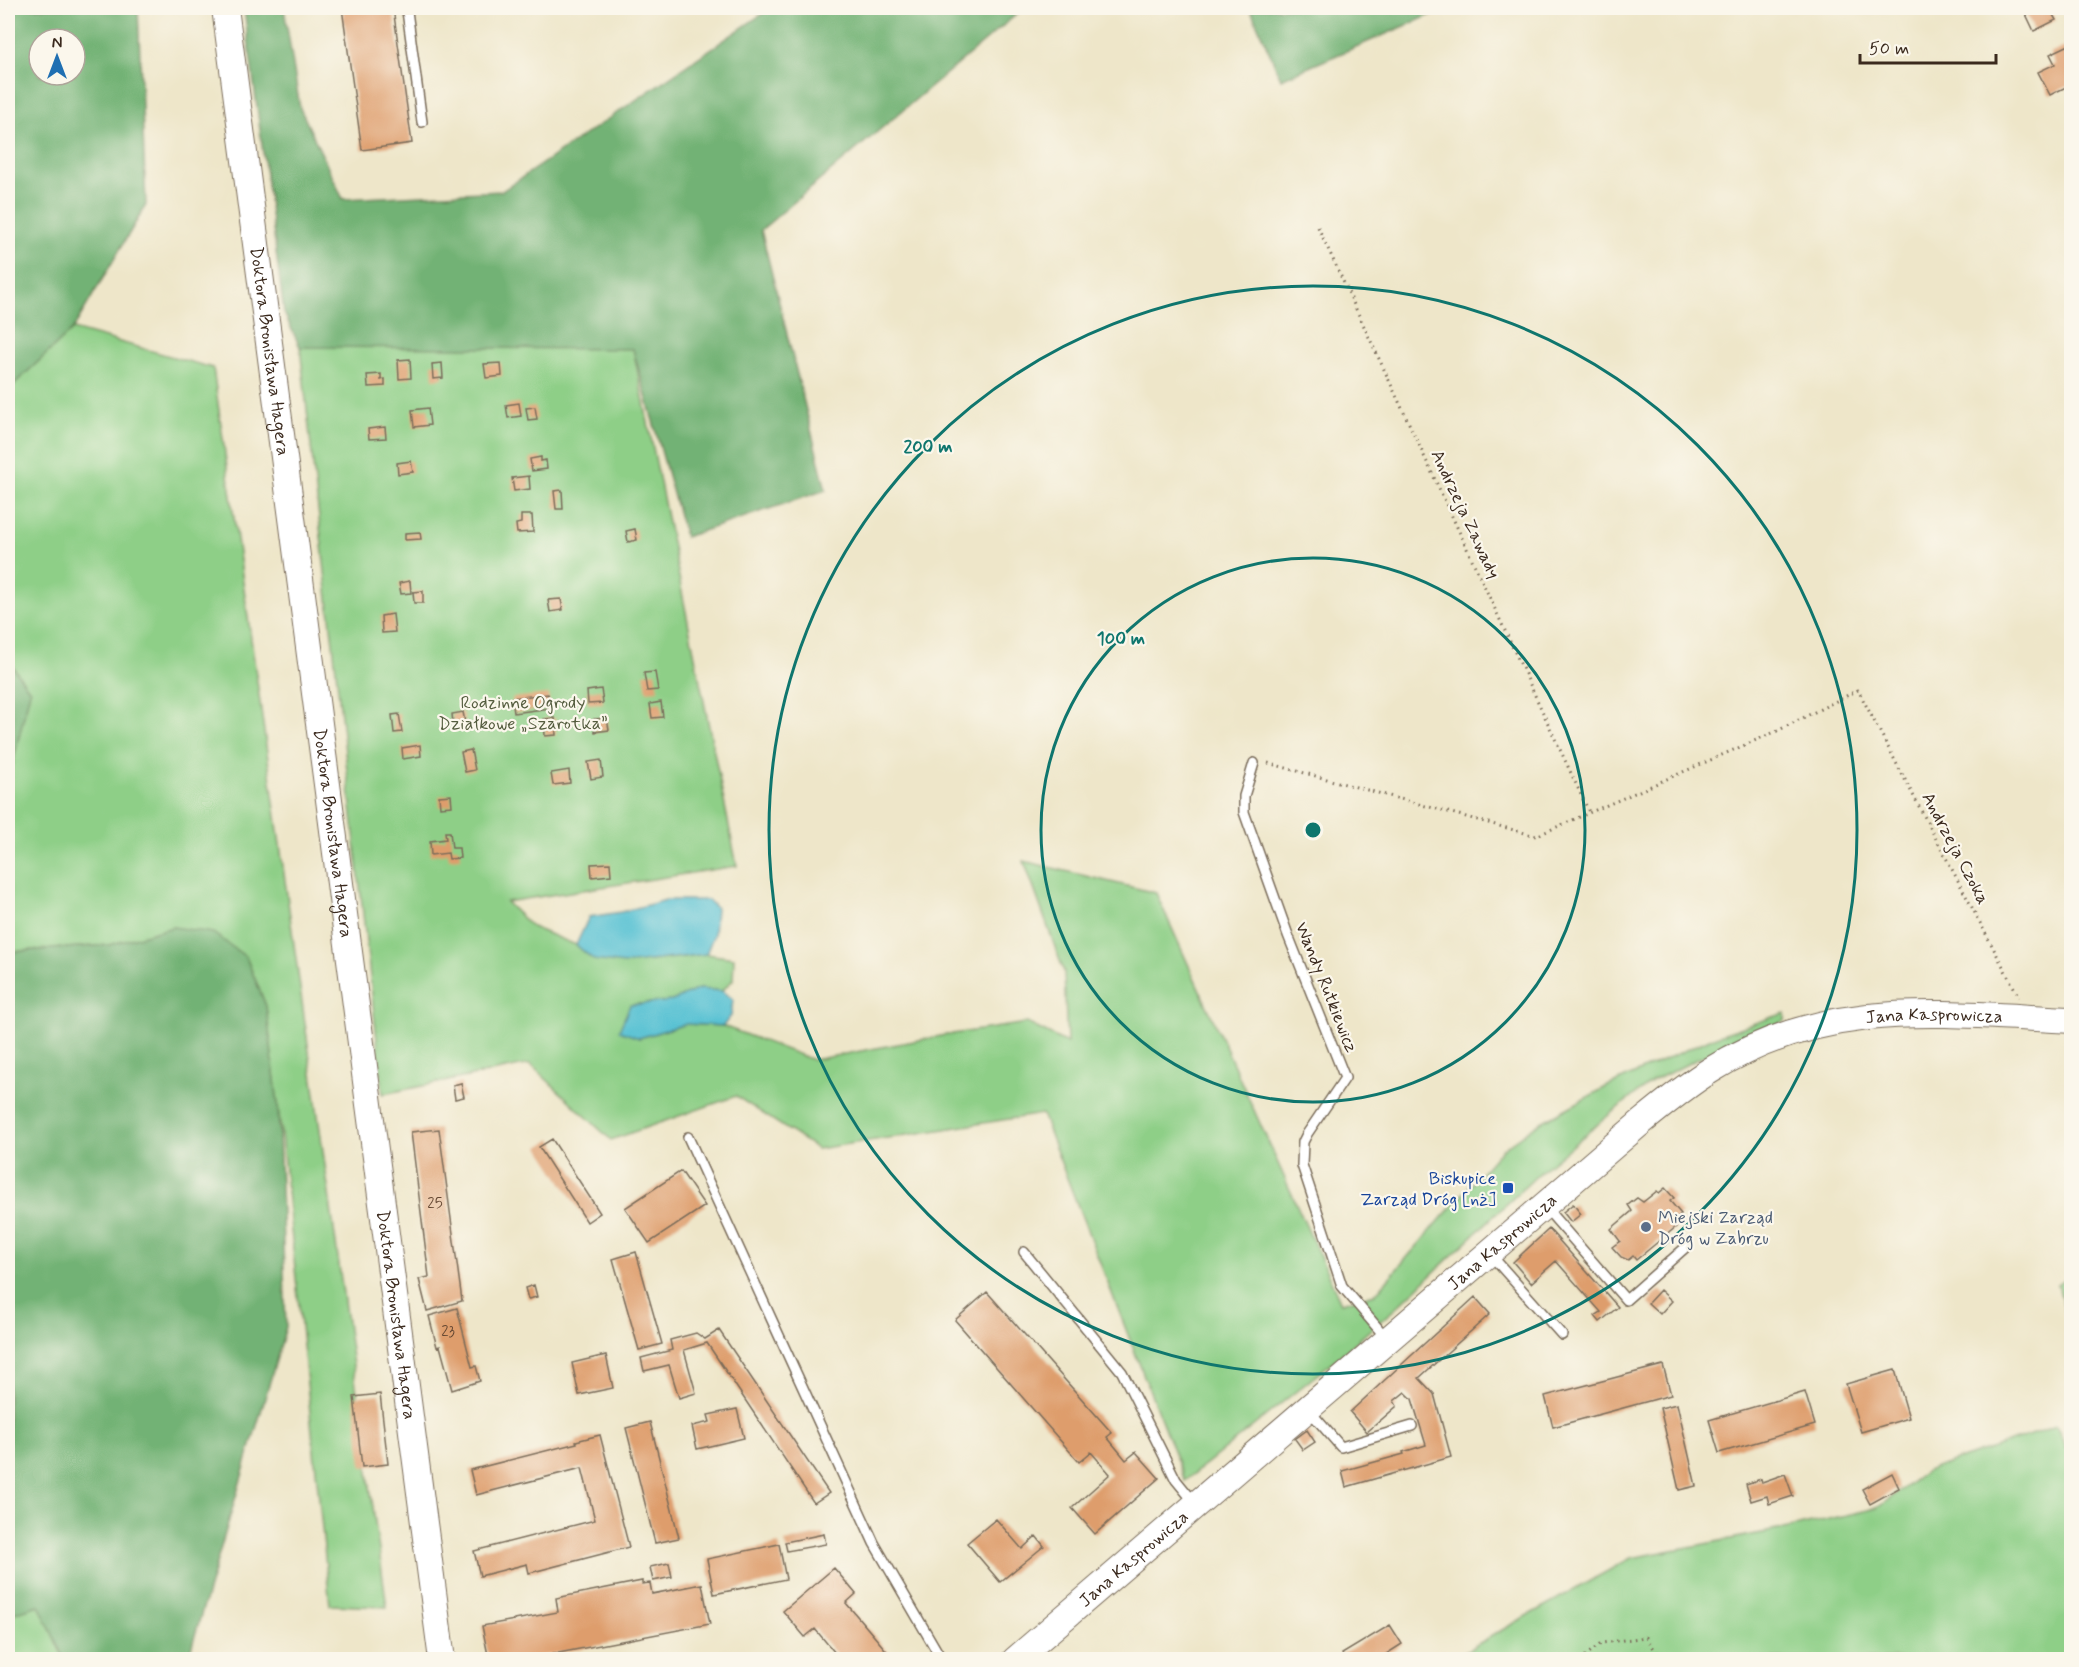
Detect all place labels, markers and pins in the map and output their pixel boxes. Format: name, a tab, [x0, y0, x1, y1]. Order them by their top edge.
centre of rings	[1303, 820, 1323, 840]
place label: Biskupice Zarząd Dróg [nż]	[1360, 1167, 1496, 1212]
marker: Biskupice Zarząd Dróg [nż]	[1501, 1181, 1515, 1195]
place label: Miejski Zarząd Dróg w Zabrzu	[1658, 1206, 1773, 1251]
marker: Miejski Zarząd Dróg w Zabrzu	[1639, 1220, 1653, 1234]

